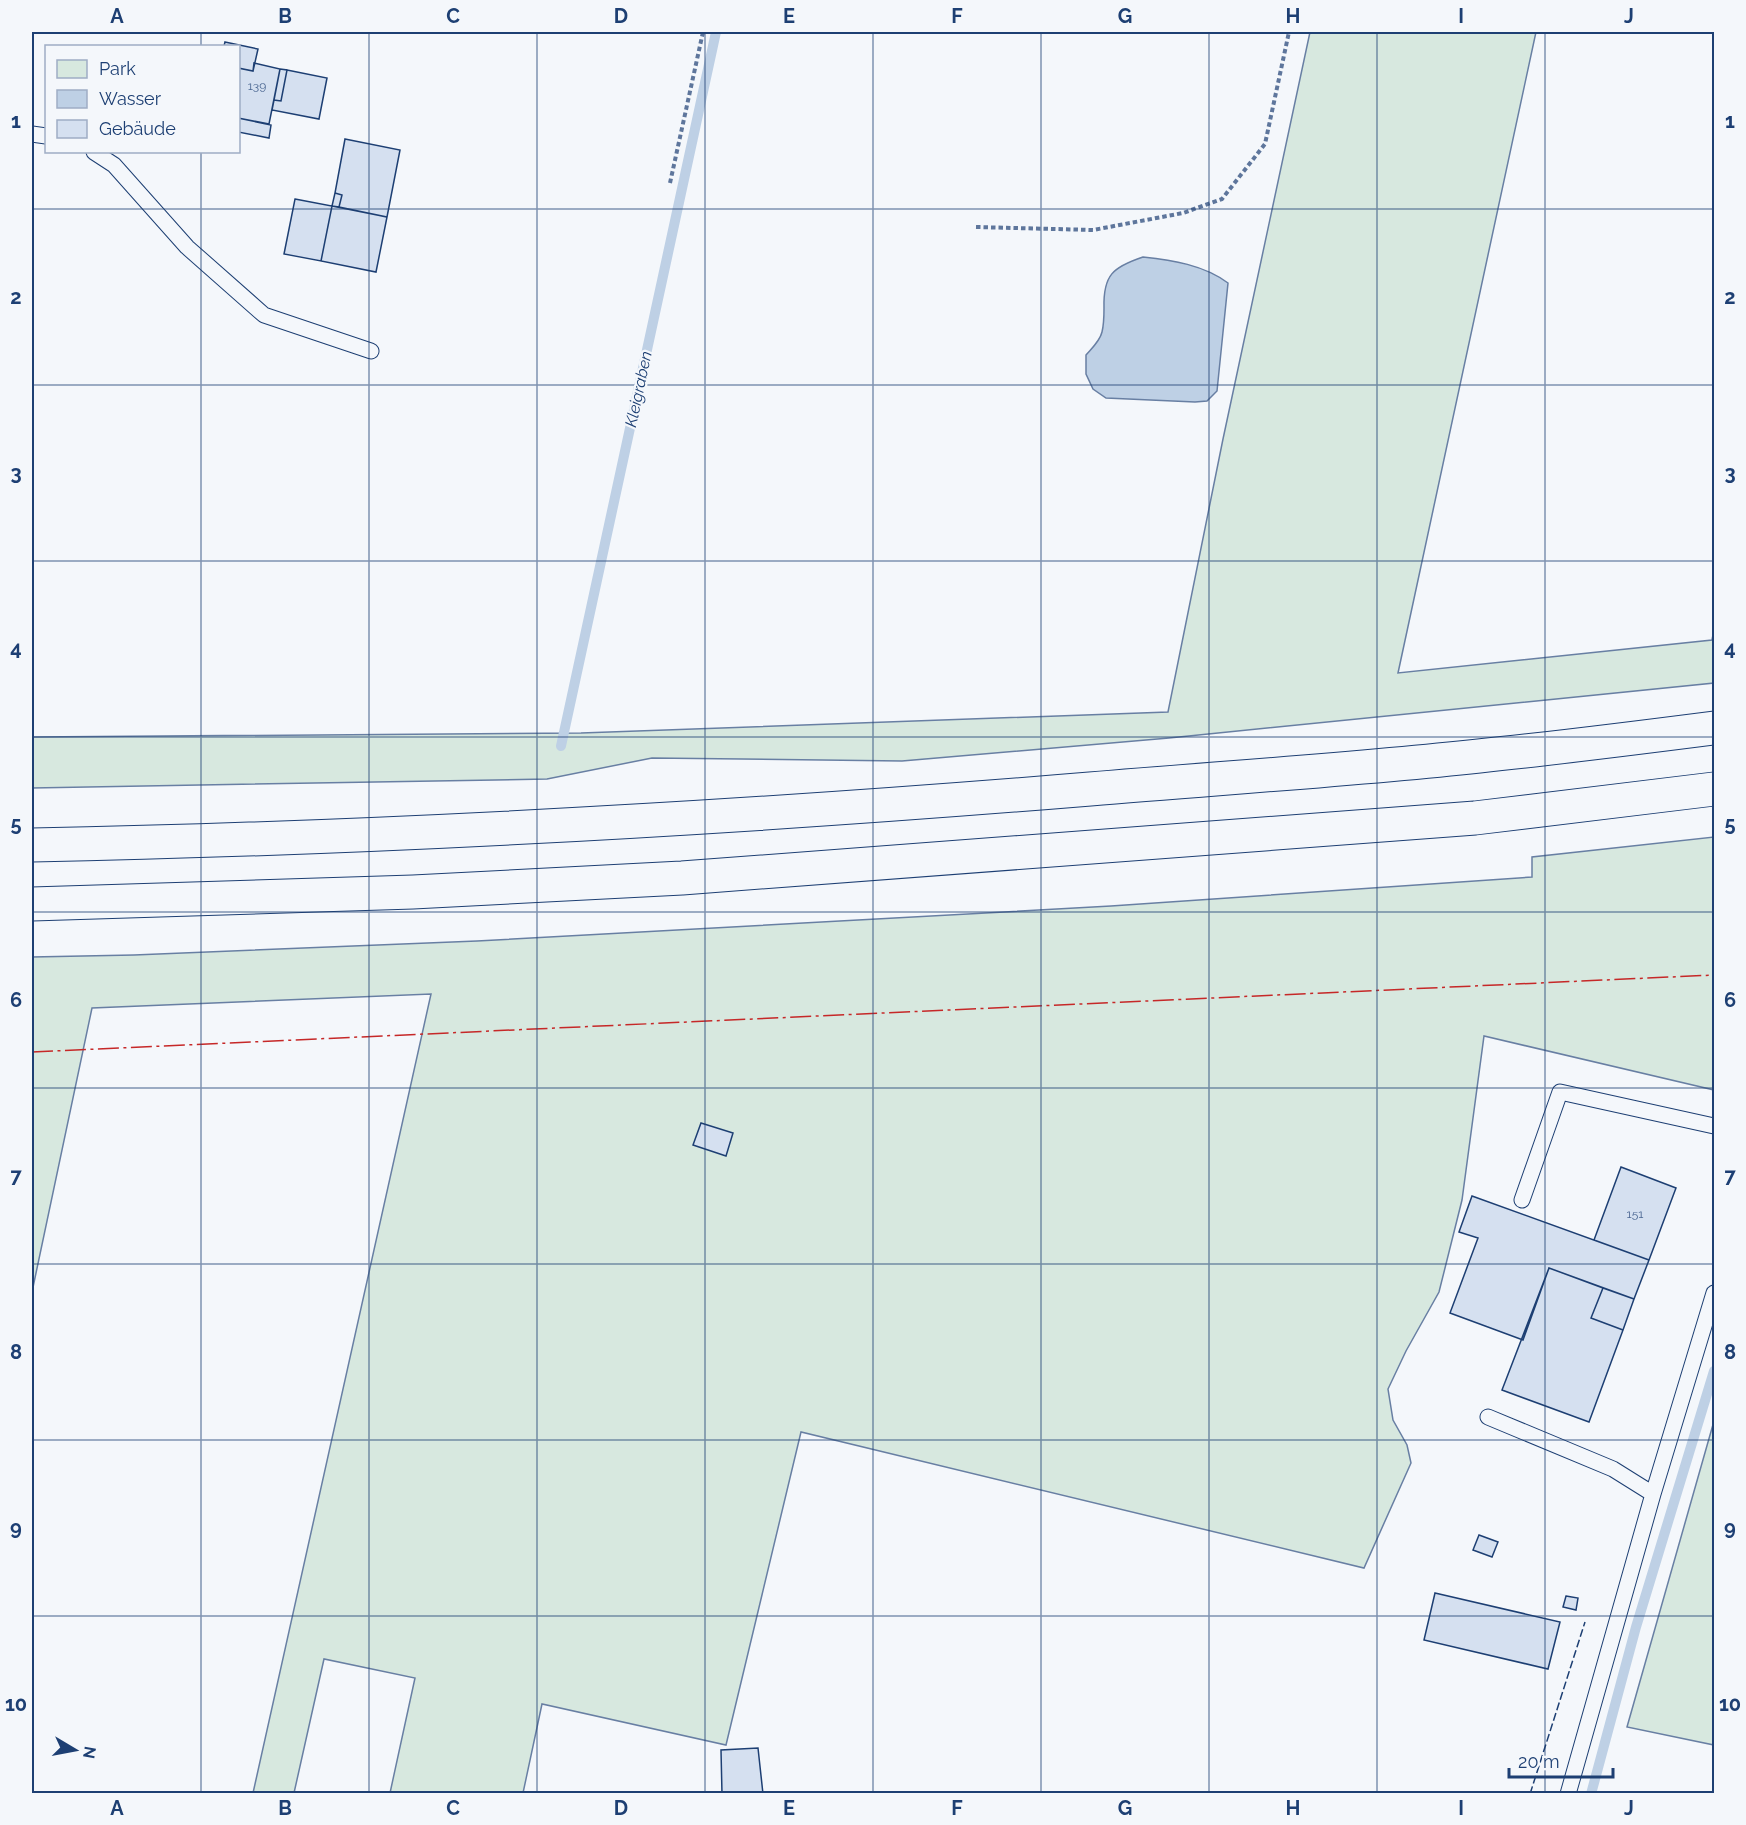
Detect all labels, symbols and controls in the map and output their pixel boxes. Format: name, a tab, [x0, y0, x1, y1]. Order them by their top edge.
text: A	[110, 4, 124, 28]
text: B	[278, 4, 292, 28]
text: C	[446, 4, 460, 28]
text: D	[614, 4, 628, 28]
text: E	[783, 4, 795, 28]
text: F	[951, 4, 963, 28]
text: G	[1118, 4, 1132, 28]
text: H	[1286, 4, 1300, 28]
text: I	[1458, 4, 1464, 28]
text: J	[1624, 4, 1634, 28]
legend	[45, 45, 240, 153]
text: Park	[99, 58, 136, 79]
house number: 139	[248, 79, 266, 93]
text: Wasser	[99, 88, 162, 109]
text: 1	[11, 109, 21, 133]
text: 1	[1725, 109, 1735, 133]
text: Gebäude	[99, 118, 176, 139]
text: 2	[10, 285, 22, 309]
text: 2	[1724, 285, 1736, 309]
water label: Kleigraben	[621, 349, 656, 429]
text: 3	[10, 461, 22, 485]
text: 3	[1724, 461, 1736, 485]
text: 4	[10, 636, 22, 660]
text: 4	[1724, 636, 1736, 660]
text: 5	[10, 812, 22, 836]
text: 5	[1724, 812, 1736, 836]
text: 6	[10, 988, 22, 1012]
text: 6	[1724, 988, 1736, 1012]
text: 7	[10, 1164, 22, 1188]
text: 7	[1724, 1164, 1736, 1188]
house number: 151	[1627, 1207, 1643, 1221]
text: 8	[10, 1340, 22, 1364]
text: 8	[1724, 1340, 1736, 1364]
text: 9	[10, 1516, 22, 1540]
text: 9	[1724, 1516, 1736, 1540]
text: 10	[5, 1692, 27, 1716]
text: 10	[1719, 1692, 1741, 1716]
north arrow	[45, 1720, 105, 1780]
scale bar	[1509, 1741, 1612, 1779]
text: N	[79, 1745, 100, 1760]
text: 20 m	[1518, 1751, 1560, 1772]
text: A	[110, 1796, 124, 1820]
text: B	[278, 1796, 292, 1820]
text: C	[446, 1796, 460, 1820]
text: D	[614, 1796, 628, 1820]
text: E	[783, 1796, 795, 1820]
text: F	[951, 1796, 963, 1820]
text: G	[1118, 1796, 1132, 1820]
text: H	[1286, 1796, 1300, 1820]
text: I	[1458, 1796, 1464, 1820]
text: J	[1624, 1796, 1634, 1820]

